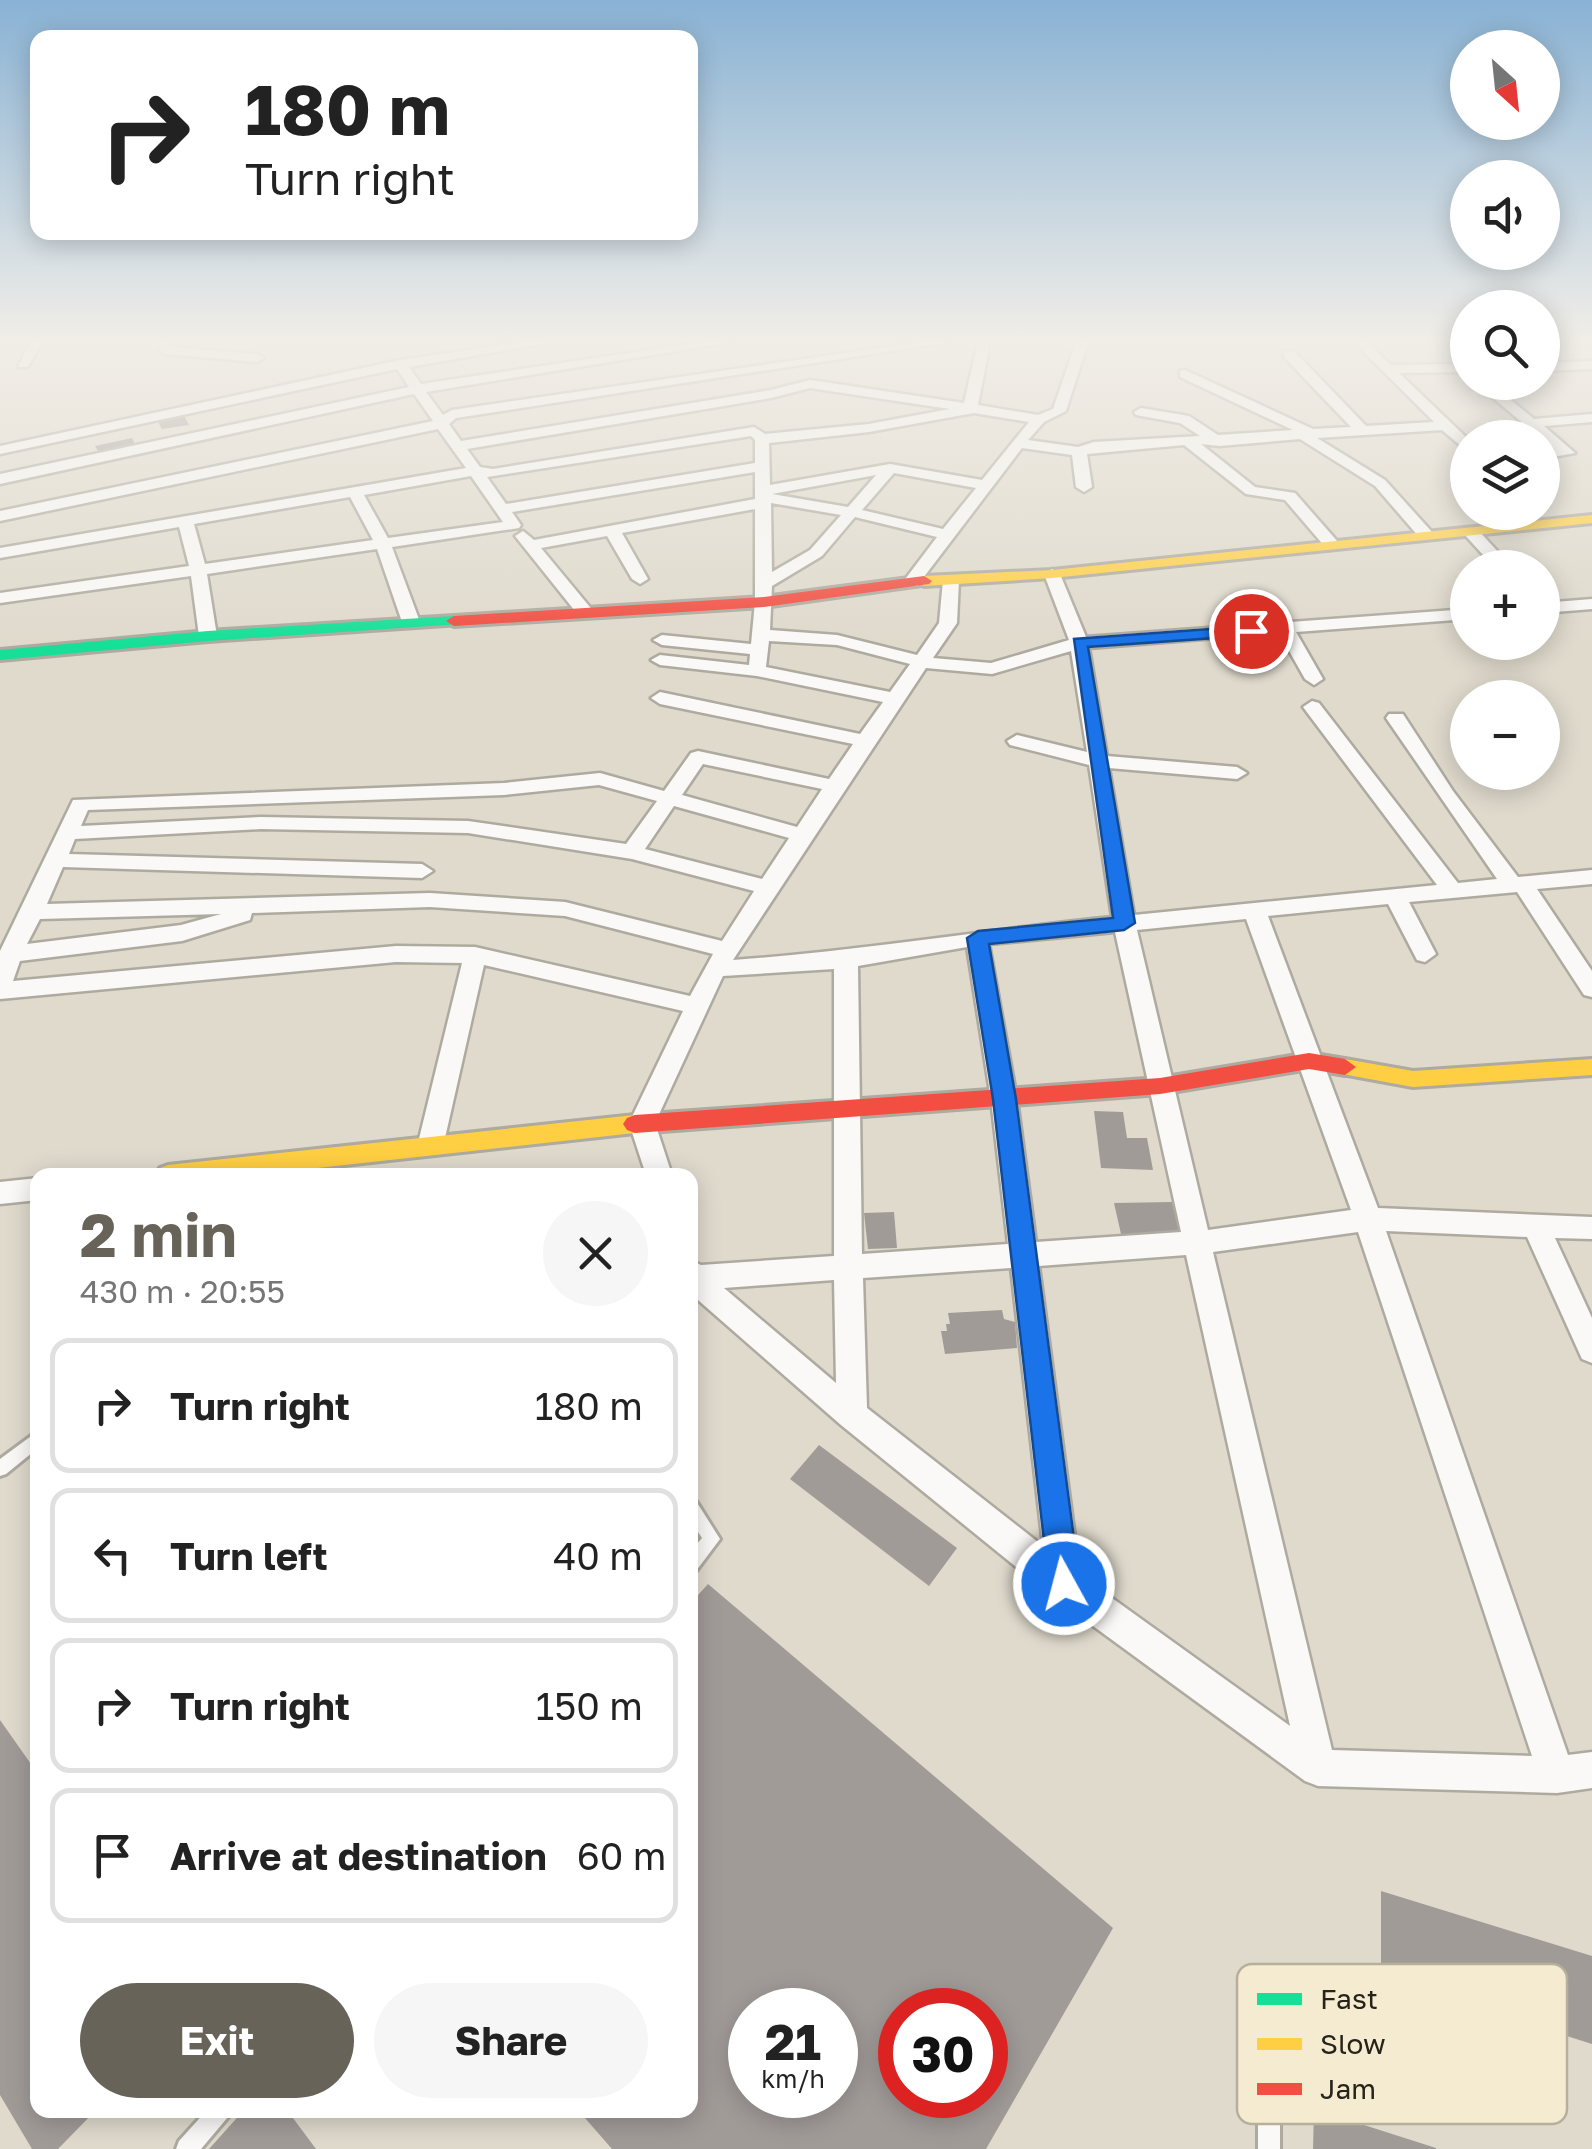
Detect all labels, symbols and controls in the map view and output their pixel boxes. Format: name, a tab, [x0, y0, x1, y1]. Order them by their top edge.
north arrow	[1450, 30, 1560, 140]
map controls	[1450, 30, 1560, 790]
text: 180 m	[245, 66, 450, 150]
icon: right	[80, 70, 210, 200]
text: Turn right	[245, 151, 455, 205]
button: sound	[1450, 160, 1560, 270]
button: search	[1450, 290, 1560, 400]
button: layers	[1450, 420, 1560, 530]
button: +	[1450, 550, 1560, 660]
pin	[1209, 589, 1294, 674]
icon: arrive	[1224, 604, 1279, 659]
button: −	[1450, 680, 1560, 790]
text: 2 min	[80, 1198, 237, 1270]
button: close	[543, 1201, 648, 1306]
text: 430 m · 20:55	[80, 1272, 285, 1310]
icon: right	[85, 1378, 140, 1433]
text: Turn right	[170, 1383, 350, 1428]
text: 180 m	[535, 1383, 643, 1428]
icon: left	[85, 1528, 140, 1583]
position arrow	[1012, 1532, 1116, 1636]
text: Turn left	[170, 1533, 328, 1578]
text: 40 m	[553, 1533, 643, 1578]
icon: right	[85, 1678, 140, 1733]
text: Turn right	[170, 1683, 350, 1728]
text: 150 m	[536, 1683, 643, 1728]
icon: arrive	[85, 1828, 140, 1883]
text: Arrive at destination	[170, 1833, 547, 1878]
text: 60 m	[577, 1833, 666, 1878]
legend	[1237, 1964, 1567, 2124]
text: Fast	[1320, 1982, 1378, 2015]
button: Exit	[80, 1983, 354, 2098]
button: Share	[374, 1983, 648, 2098]
speed limit sign: 30	[878, 1988, 1008, 2118]
text: 21	[765, 2011, 821, 2071]
text: Slow	[1320, 2027, 1386, 2060]
text: km/h	[761, 2063, 825, 2094]
text: Jam	[1320, 2072, 1376, 2105]

